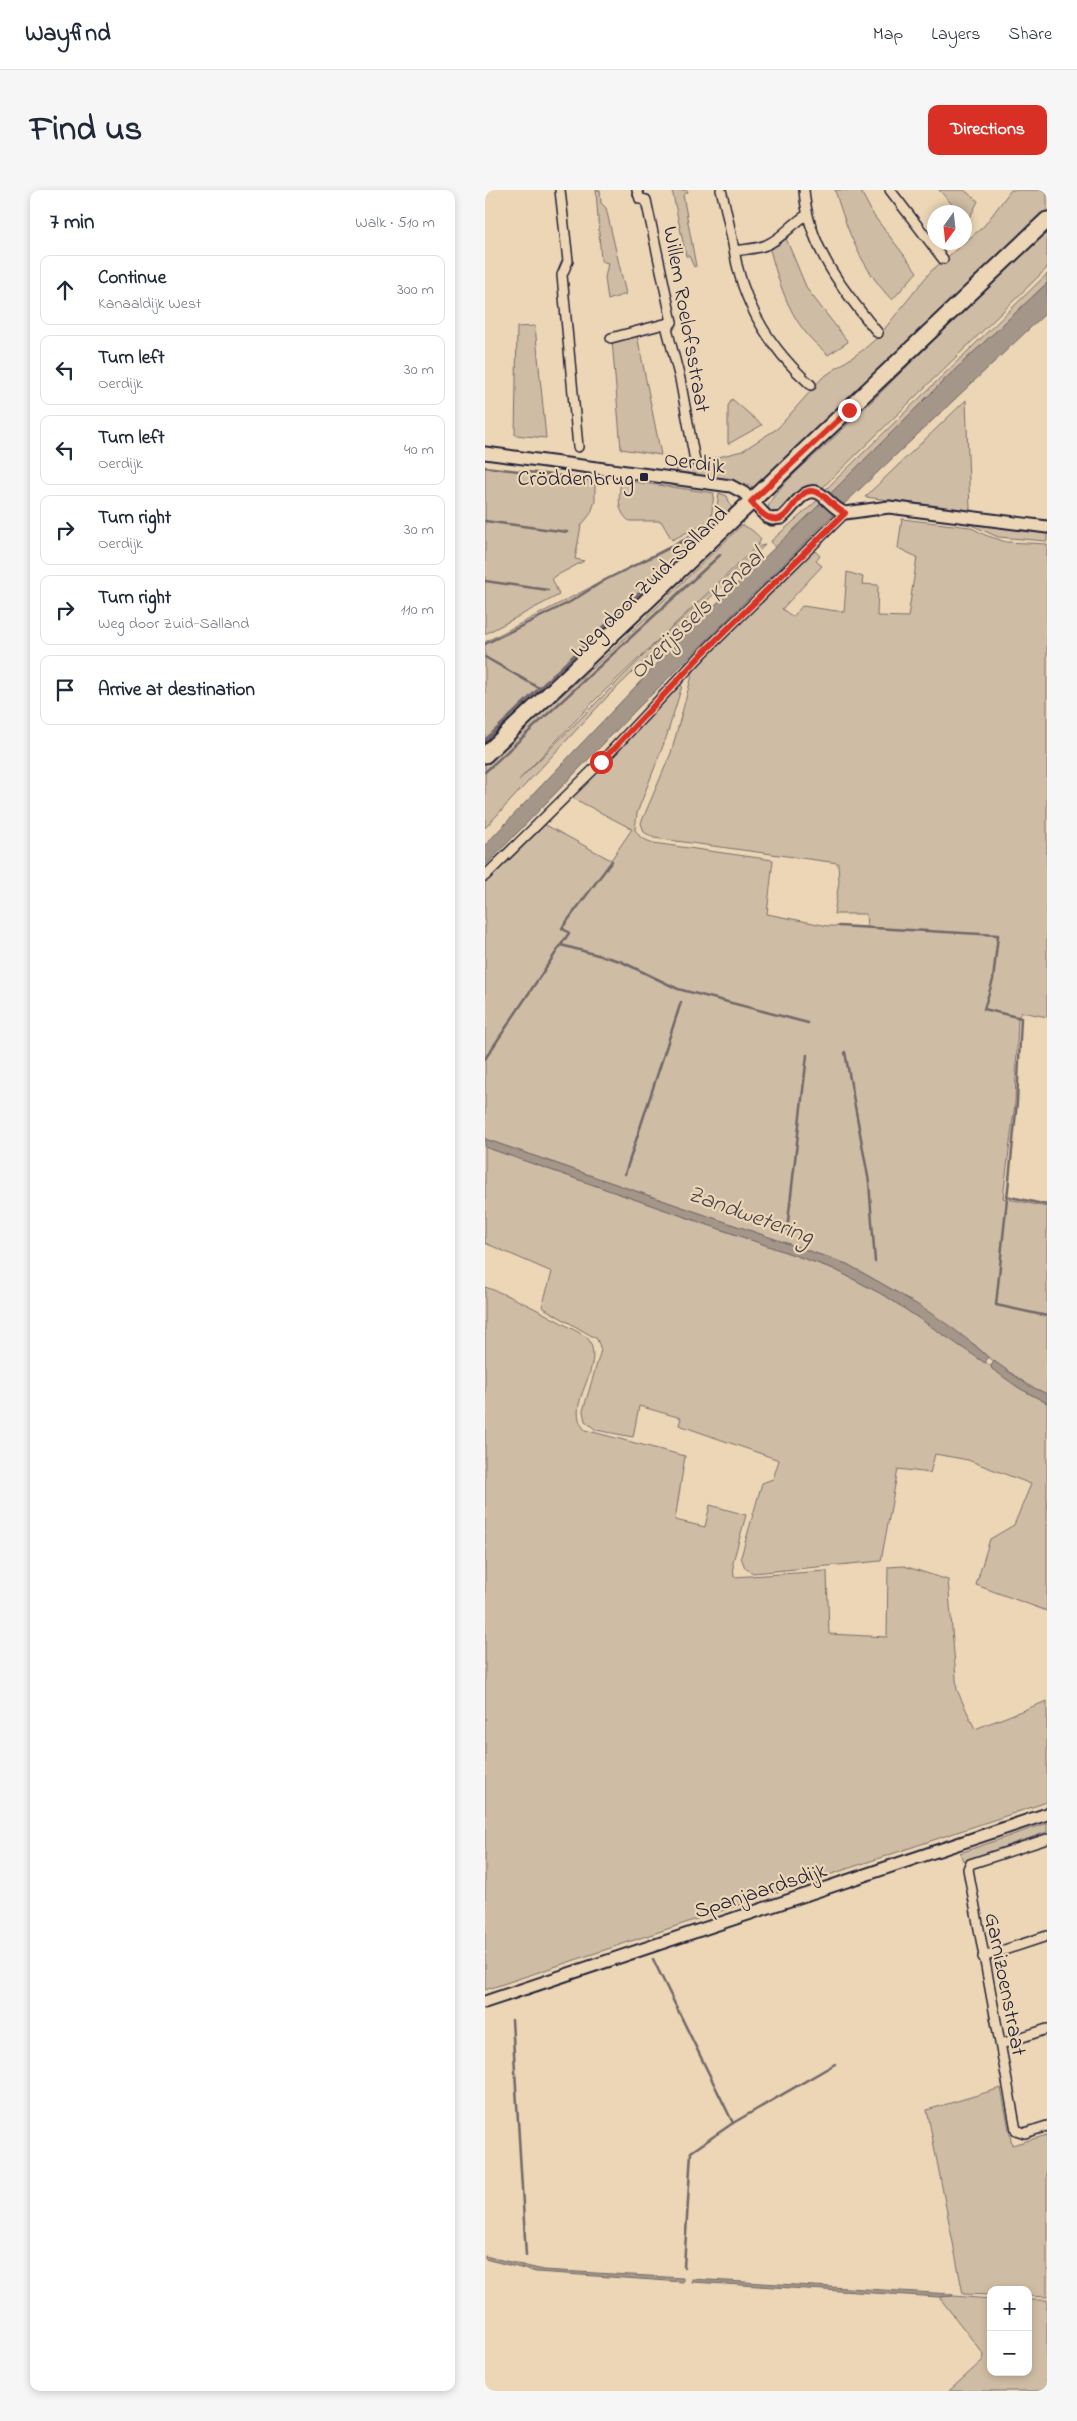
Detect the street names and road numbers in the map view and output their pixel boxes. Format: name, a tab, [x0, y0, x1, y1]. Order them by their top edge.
street label: Willem Roelofsstraat	[653, 224, 717, 416]
street label: Oerdijk	[662, 444, 728, 484]
street label: Weg door Zuid-Salland	[564, 499, 737, 668]
street label: Spanjaardsdijk	[690, 1855, 832, 1928]
street label: Garnizoenstraat	[974, 1910, 1034, 2059]

